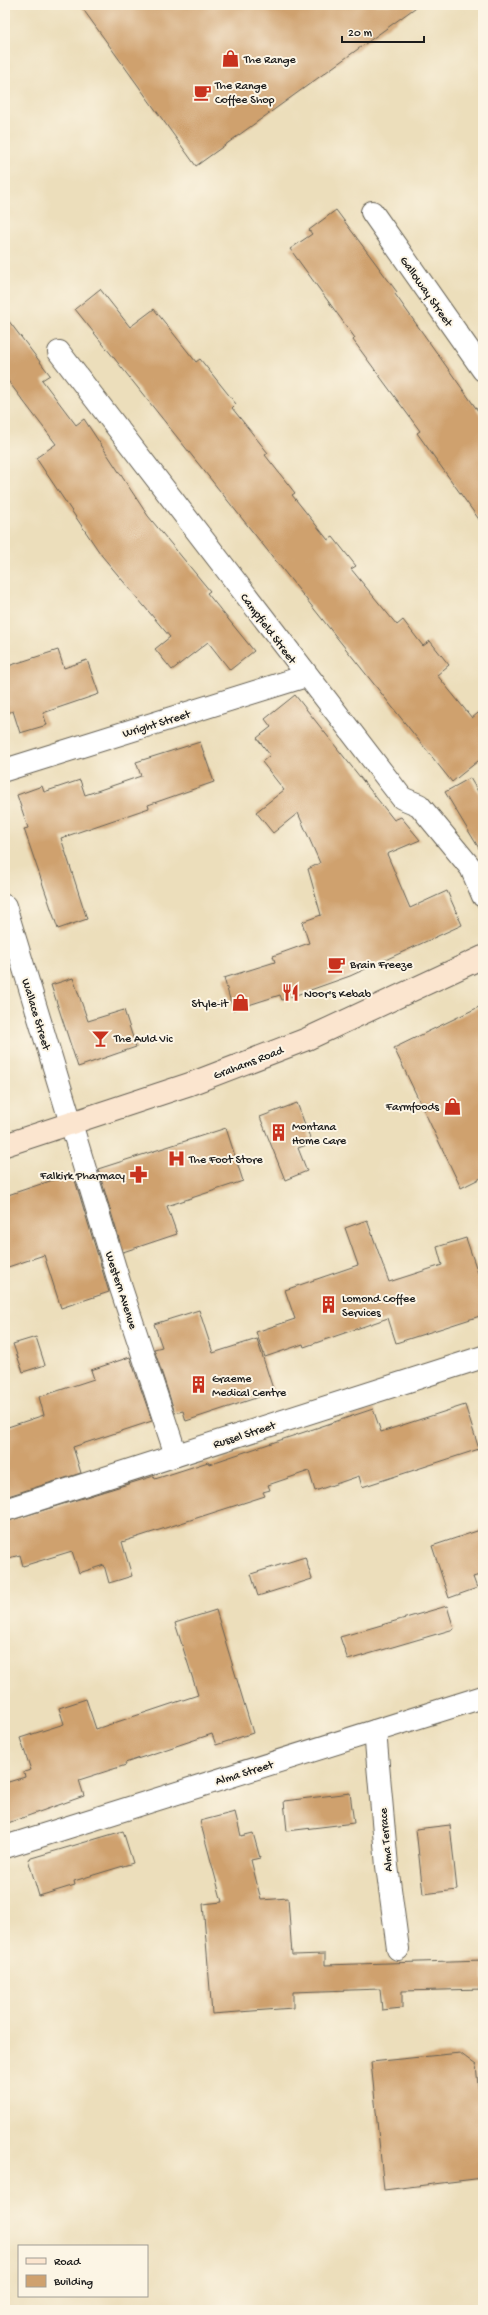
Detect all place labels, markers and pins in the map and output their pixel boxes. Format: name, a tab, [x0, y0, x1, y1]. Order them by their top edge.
shop icon: The Range	[221, 49, 241, 69]
place label: The Range	[243, 54, 297, 68]
place label: The Range Coffee Shop	[214, 80, 275, 108]
cafe icon: The Range Coffee Shop	[192, 82, 212, 102]
cafe icon: Brain Freeze	[327, 954, 347, 974]
place label: Brain Freeze	[349, 959, 413, 973]
restaurant icon: Noor's Kebab	[281, 983, 301, 1003]
place label: Noor's Kebab	[304, 988, 372, 1002]
shop icon: Style-it	[231, 993, 251, 1013]
place label: Style-it	[192, 998, 229, 1012]
bar icon: The Auld Vic	[91, 1028, 111, 1048]
place label: The Auld Vic	[113, 1033, 174, 1047]
shop icon: Farmfoods	[442, 1096, 462, 1116]
place label: Farmfoods	[385, 1101, 440, 1115]
place label: Montana Home Care	[292, 1121, 347, 1149]
building icon: Montana Home Care	[269, 1123, 289, 1143]
hospital icon: The Foot Store	[166, 1149, 186, 1169]
place label: The Foot Store	[188, 1154, 263, 1168]
pharmacy icon: Falkirk Pharmacy	[128, 1165, 148, 1185]
place label: Falkirk Pharmacy	[39, 1170, 125, 1184]
place label: Lomond Coffee Services	[342, 1293, 416, 1321]
building icon: Lomond Coffee Services	[319, 1295, 339, 1315]
place label: Graeme Medical Centre	[212, 1373, 287, 1401]
building icon: Graeme Medical Centre	[189, 1375, 209, 1395]

